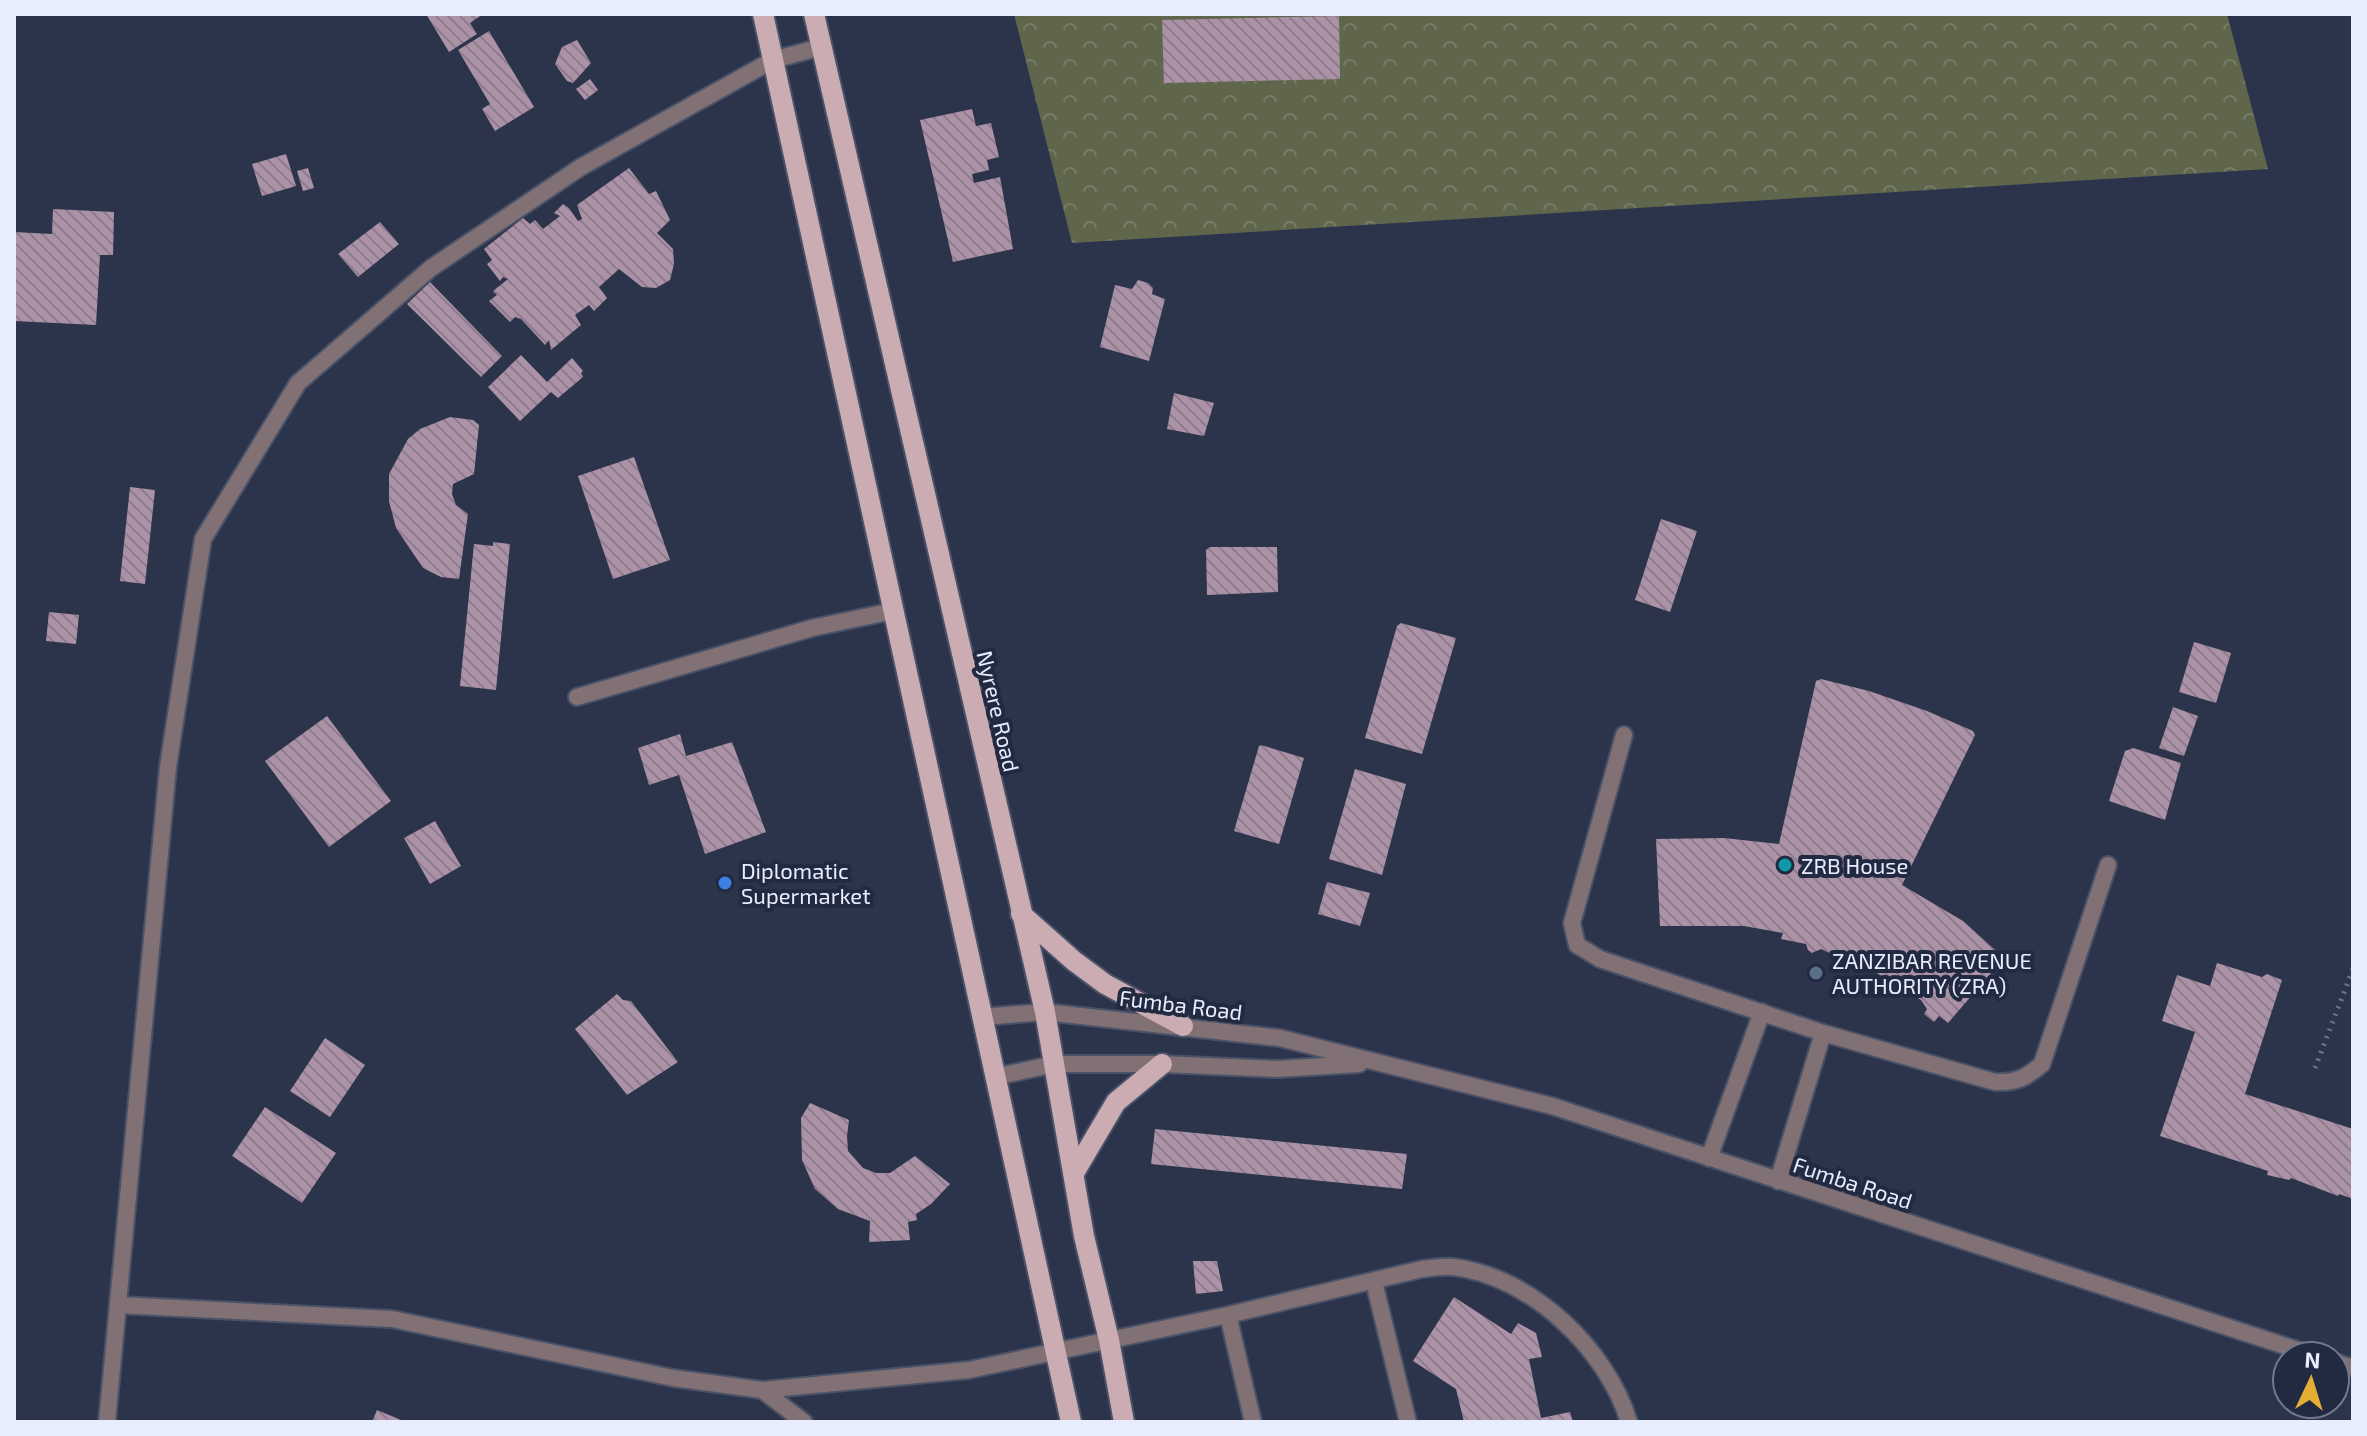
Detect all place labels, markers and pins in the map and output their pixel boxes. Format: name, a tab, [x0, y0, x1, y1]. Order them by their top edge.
place label: ZRB House	[1801, 852, 1908, 878]
marker: ZRB House	[1776, 856, 1794, 874]
place label: Diplomatic Supermarket	[741, 857, 871, 908]
marker: Diplomatic Supermarket	[716, 874, 734, 892]
place label: ZANZIBAR REVENUE AUTHORITY (ZRA)	[1832, 947, 2032, 998]
marker: ZANZIBAR REVENUE AUTHORITY (ZRA)	[1807, 964, 1825, 982]

